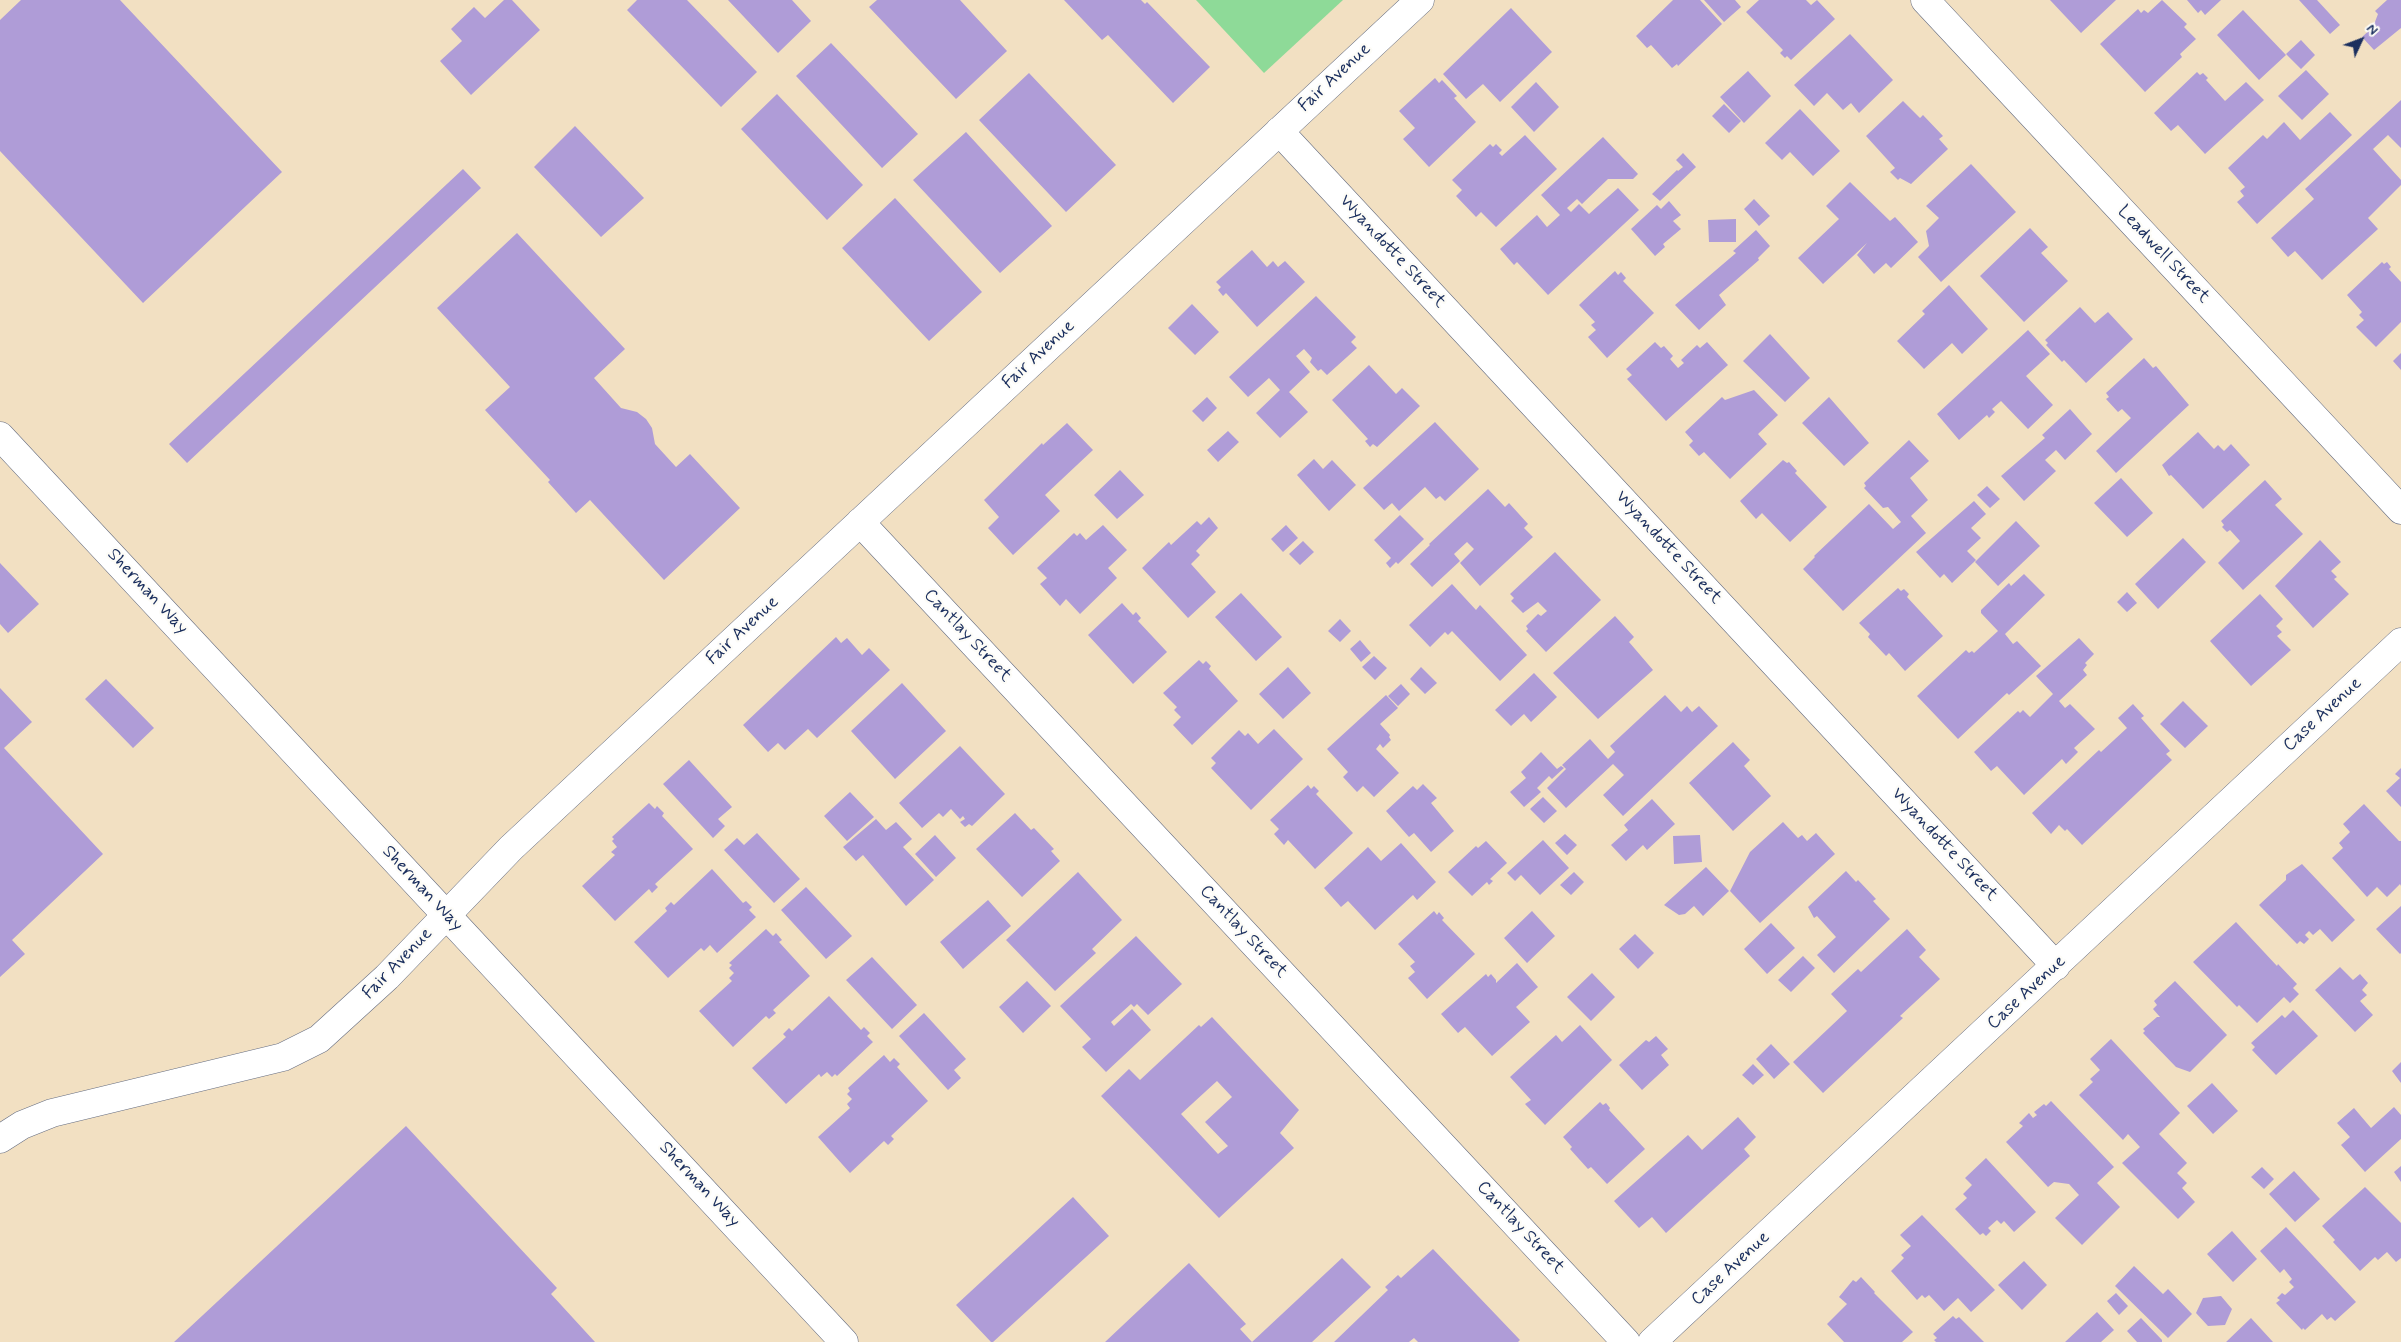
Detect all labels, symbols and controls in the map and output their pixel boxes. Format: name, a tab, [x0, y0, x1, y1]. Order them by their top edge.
north arrow	[2336, 15, 2386, 65]
text: N	[2362, 20, 2382, 39]
street label: Fair Avenue	[1294, 39, 1376, 117]
street label: Wyandotte Street	[1334, 191, 1450, 313]
street label: Leadwell Street	[2112, 202, 2214, 308]
street label: Fair Avenue	[998, 316, 1080, 394]
street label: Wyandotte Street	[1610, 487, 1726, 609]
street label: Sherman Way	[102, 545, 192, 639]
street label: Cantlay Street	[918, 585, 1016, 687]
street label: Fair Avenue	[702, 592, 784, 670]
street label: Case Avenue	[2279, 673, 2367, 757]
street label: Wyandotte Street	[1886, 784, 2002, 906]
street label: Sherman Way	[377, 842, 467, 936]
street label: Cantlay Street	[1194, 881, 1292, 983]
street label: Fair Avenue	[358, 924, 438, 1004]
street label: Case Avenue	[1983, 951, 2071, 1035]
street label: Sherman Way	[654, 1138, 744, 1232]
street label: Cantlay Street	[1471, 1177, 1569, 1279]
street label: Case Avenue	[1687, 1227, 1775, 1311]

